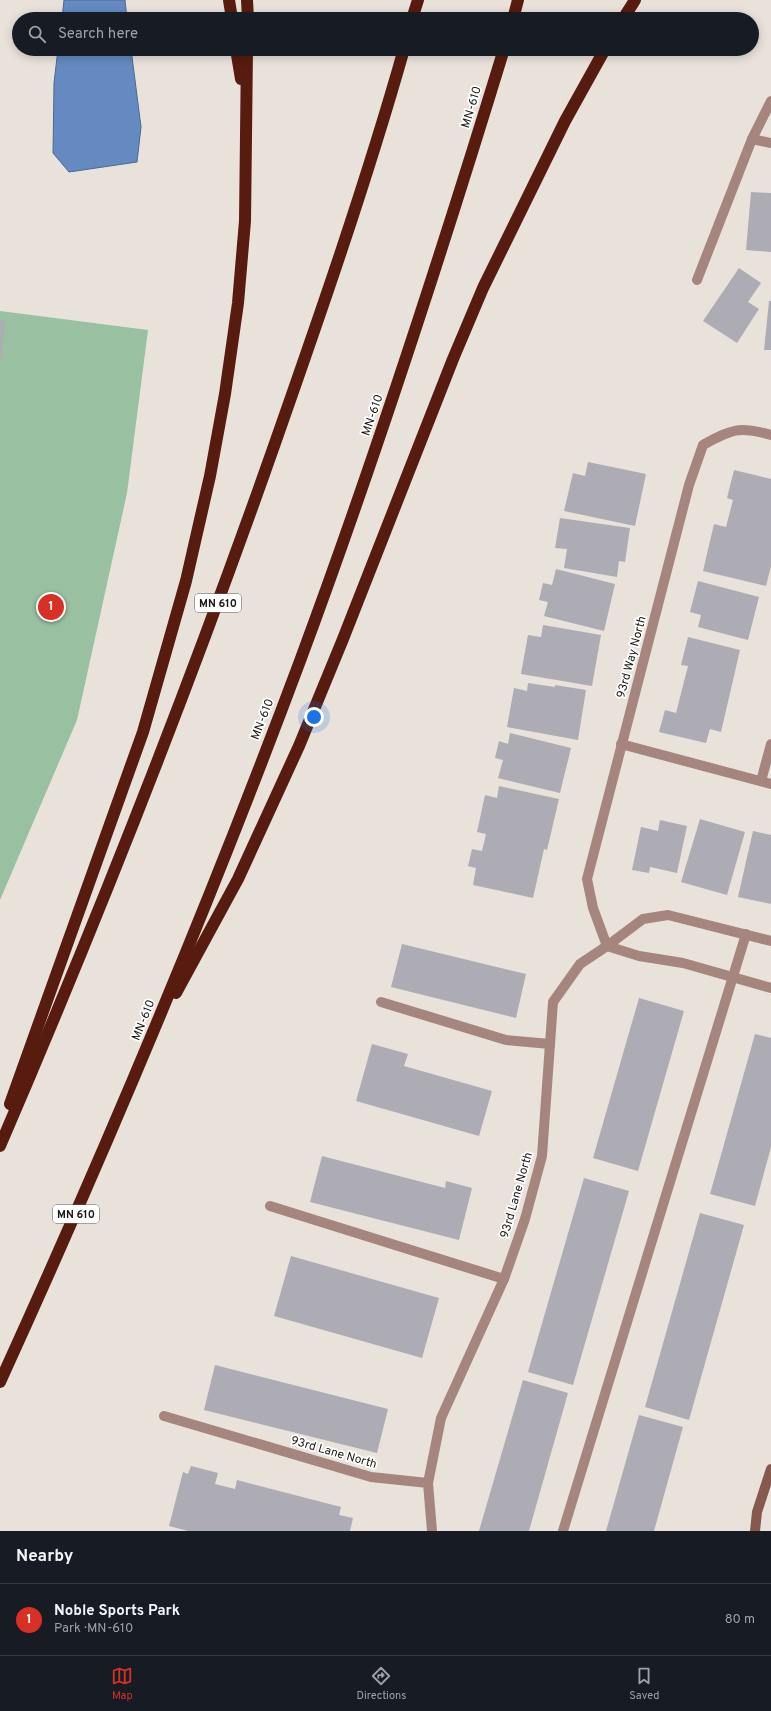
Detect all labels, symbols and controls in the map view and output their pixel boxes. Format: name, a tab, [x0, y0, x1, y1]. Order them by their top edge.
search box	[12, 12, 759, 56]
icon: search	[26, 23, 48, 45]
text: Search here	[58, 25, 138, 44]
street label: MN-610	[458, 84, 486, 130]
street label: MN-610	[358, 392, 387, 438]
pin: 1	[38, 592, 64, 622]
road number: MN 610	[195, 594, 241, 612]
street label: 93rd Way North	[613, 614, 651, 700]
street label: MN-610	[248, 697, 278, 742]
your location	[304, 707, 324, 727]
street label: MN-610	[128, 998, 159, 1043]
street label: 93rd Lane North	[497, 1150, 537, 1240]
road number: MN 610	[53, 1205, 99, 1223]
street label: 93rd Lane North	[289, 1433, 379, 1473]
text: Nearby	[16, 1546, 73, 1568]
text: Noble Sports Park	[54, 1602, 180, 1621]
text: 1	[26, 1612, 32, 1628]
text: 80 m	[725, 1612, 755, 1628]
text: Park · MN-610	[54, 1621, 133, 1637]
tab: Map	[111, 1665, 133, 1703]
tab: Directions	[356, 1665, 406, 1703]
tab: Saved	[629, 1665, 660, 1703]

